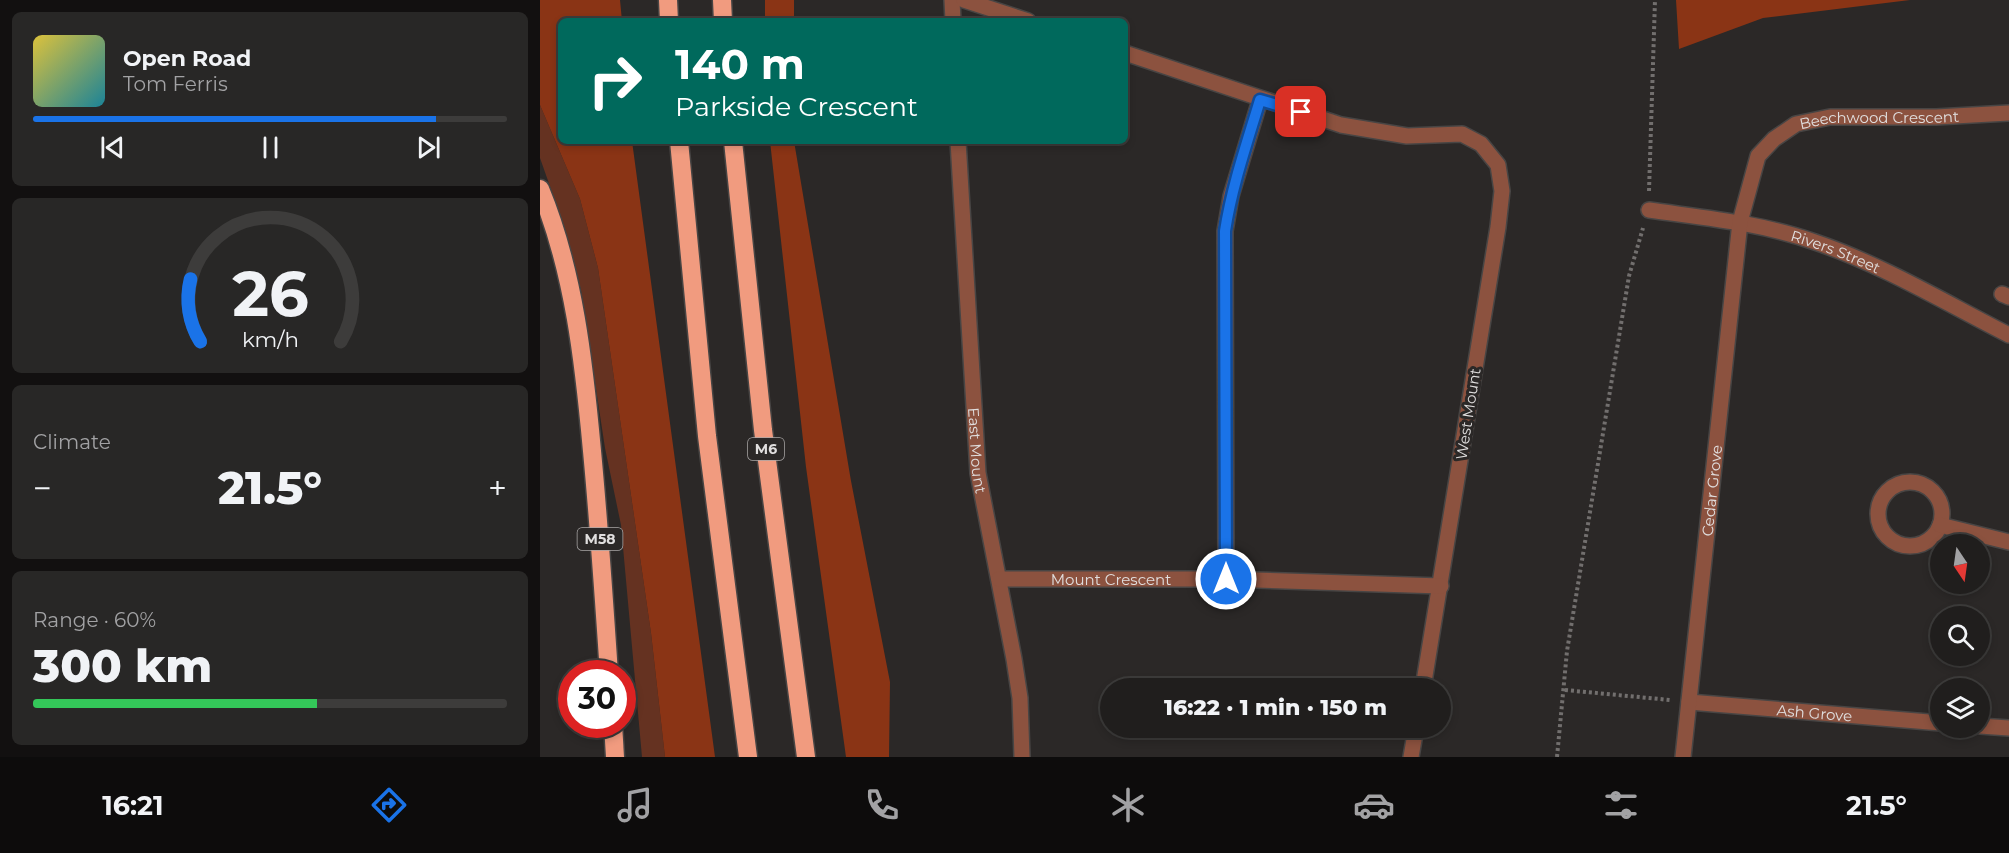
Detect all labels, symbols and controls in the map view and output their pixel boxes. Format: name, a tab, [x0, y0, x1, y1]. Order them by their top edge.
text: 140 m	[675, 38, 805, 90]
icon: right	[576, 42, 654, 120]
text: Open Road	[123, 45, 251, 72]
text: Tom Ferris	[123, 72, 228, 96]
pin	[1275, 86, 1326, 137]
text: Parkside Crescent	[675, 90, 918, 123]
icon: arrive	[1284, 95, 1317, 128]
street label: Beechwood Crescent	[1798, 106, 1959, 133]
icon: previous	[96, 131, 129, 164]
icon: pause	[254, 131, 287, 164]
icon: next	[412, 131, 445, 164]
street label: Rivers Street	[1789, 225, 1884, 277]
text: 26	[232, 257, 308, 333]
text: km/h	[241, 327, 299, 353]
street label: West Mount	[1451, 367, 1485, 461]
street label: East Mount	[965, 407, 991, 495]
text: Climate	[33, 430, 111, 454]
road number: M6	[748, 438, 784, 460]
street label: Cedar Grove	[1697, 444, 1726, 537]
text: 21.5°	[218, 460, 322, 515]
text: −	[33, 468, 52, 508]
text: +	[488, 468, 507, 508]
road number: M58	[578, 528, 622, 550]
north arrow	[1930, 534, 1990, 594]
map controls	[1930, 534, 1990, 738]
position arrow	[1194, 547, 1258, 611]
street label: Mount Crescent	[1051, 570, 1171, 589]
button: search	[1930, 606, 1990, 666]
text: Range · 60%	[33, 608, 156, 632]
text: 300 km	[33, 638, 212, 693]
speed limit sign: 30	[558, 660, 636, 738]
button: layers	[1930, 678, 1990, 738]
text: 16:22 · 1 min · 150 m	[1164, 694, 1387, 721]
street label: Ash Grove	[1776, 700, 1853, 725]
icon: directions	[368, 784, 410, 826]
icon: music	[614, 784, 656, 826]
icon: phone	[861, 784, 903, 826]
icon: climate	[1107, 784, 1149, 826]
icon: car	[1353, 784, 1395, 826]
icon: filters	[1600, 784, 1642, 826]
text: 16:21	[102, 789, 164, 822]
text: 21.5°	[1846, 789, 1907, 822]

